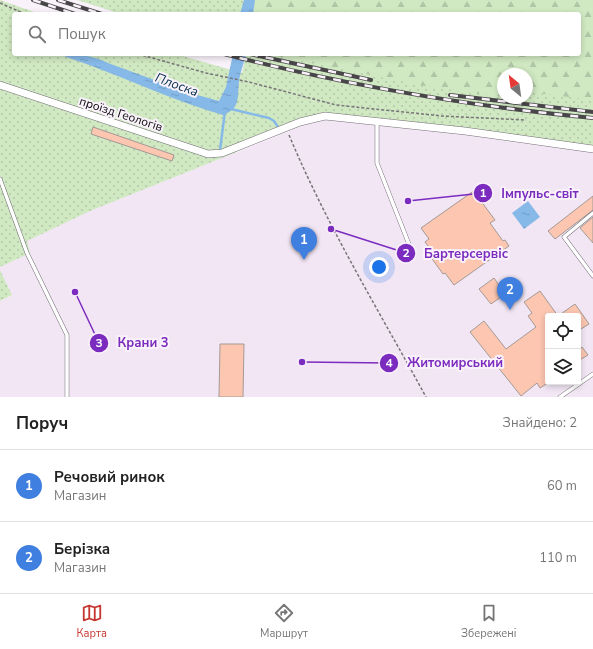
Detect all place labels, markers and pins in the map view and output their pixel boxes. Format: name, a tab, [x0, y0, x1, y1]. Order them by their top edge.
callout: Імпульс-світ	[473, 180, 587, 205]
pin: 1	[291, 227, 317, 260]
callout: Бартерсервіс	[396, 241, 516, 266]
pin: 2	[497, 277, 523, 310]
callout: Крани 3	[89, 330, 176, 355]
callout: Житомирський	[379, 350, 511, 375]

